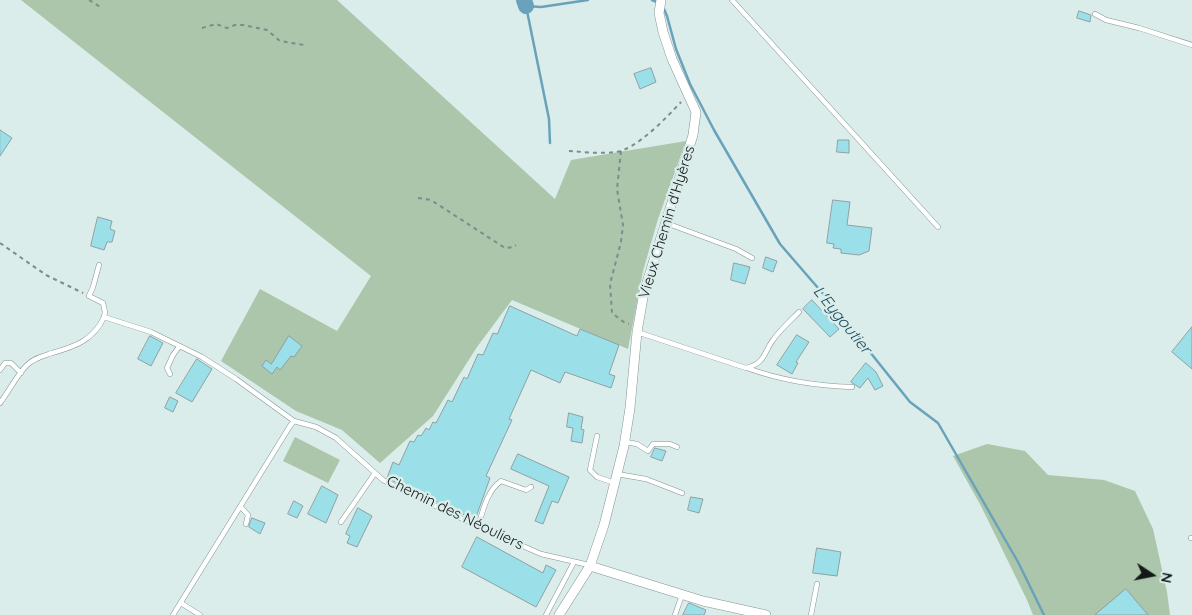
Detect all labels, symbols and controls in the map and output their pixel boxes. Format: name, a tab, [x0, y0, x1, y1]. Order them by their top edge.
street label: Vieux Chemin d'Hyères	[635, 144, 699, 300]
water label: L'Eygoutier	[809, 282, 875, 358]
street label: Chemin des Néouliers	[384, 472, 526, 554]
north arrow	[1127, 550, 1177, 600]
text: N	[1157, 571, 1177, 585]

